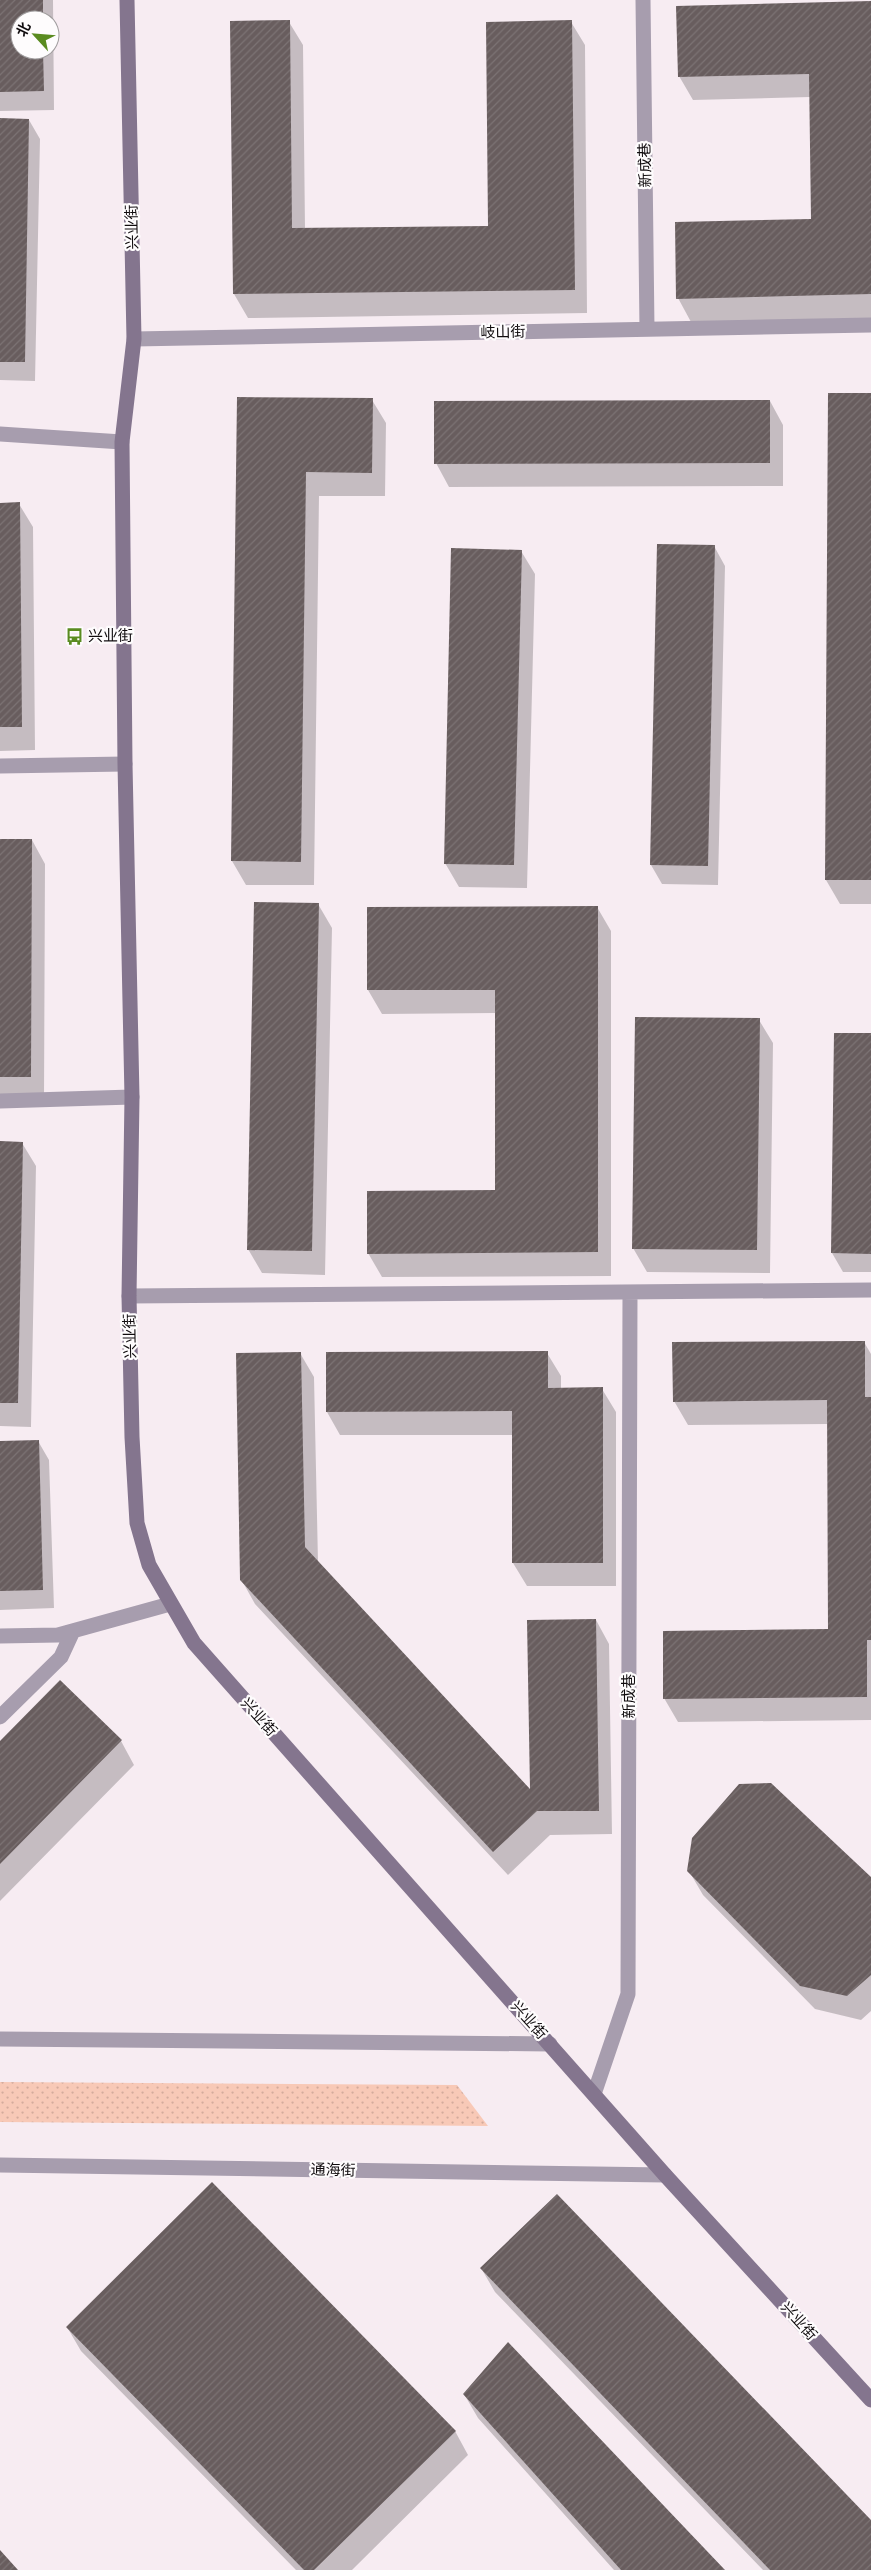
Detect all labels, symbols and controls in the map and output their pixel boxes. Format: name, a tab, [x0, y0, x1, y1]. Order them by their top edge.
north arrow	[10, 10, 60, 60]
text: 北	[13, 20, 34, 40]
street label: 新成巷	[636, 142, 654, 188]
street label: 兴业街	[123, 204, 141, 250]
street label: 岐山街	[480, 323, 526, 341]
bus stop icon: 兴业街	[64, 626, 84, 646]
place label: 兴业街	[88, 627, 133, 645]
street label: 兴业街	[121, 1313, 139, 1359]
street label: 新成巷	[620, 1673, 638, 1719]
street label: 兴业街	[237, 1694, 281, 1740]
street label: 兴业街	[507, 1997, 551, 2043]
street label: 通海街	[310, 2161, 356, 2179]
street label: 兴业街	[777, 2298, 821, 2344]

